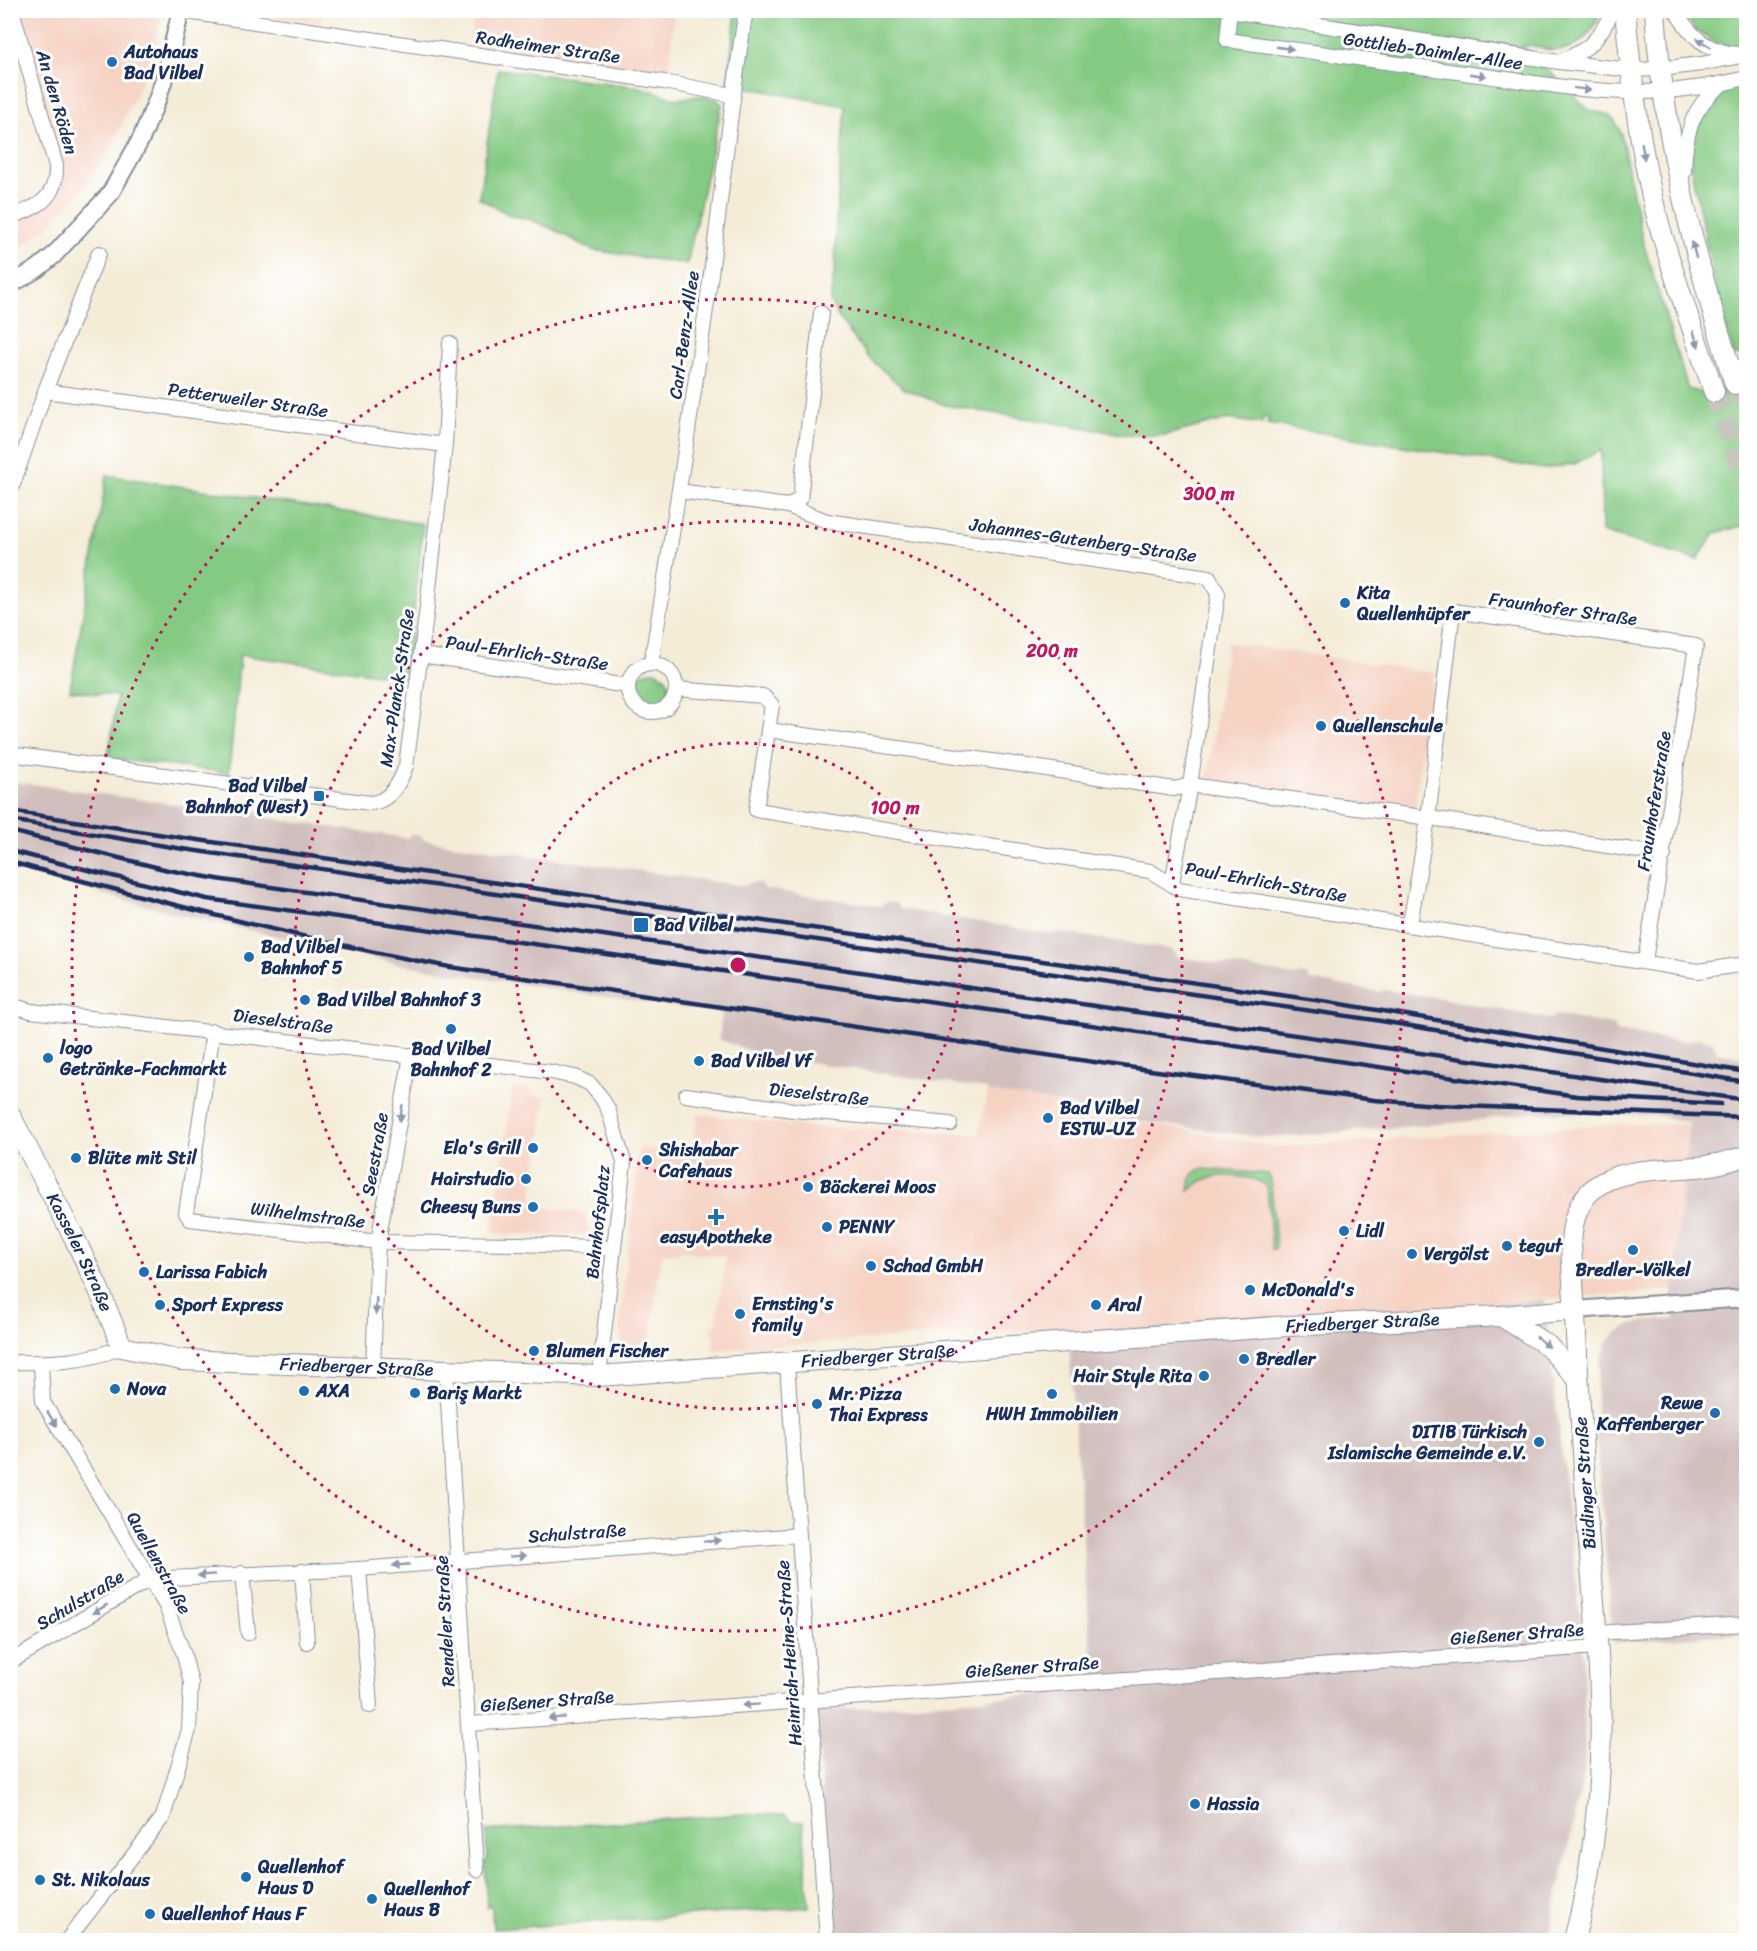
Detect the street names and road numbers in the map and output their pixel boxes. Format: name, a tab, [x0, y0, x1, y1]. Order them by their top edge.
street label: Rodheimer Straße	[474, 21, 622, 73]
street label: Gottlieb-Daimler-Allee	[1341, 23, 1525, 79]
street label: An den Röden	[26, 45, 87, 159]
street label: Carl-Benz-Allee	[659, 269, 709, 401]
street label: Petterweiler Straße	[166, 373, 330, 427]
street label: Johannes-Gutenberg-Straße	[966, 508, 1199, 572]
street label: Fraunhofer Straße	[1487, 583, 1639, 635]
street label: Max-Planck-Straße	[370, 607, 424, 769]
street label: Paul-Ehrlich-Straße	[444, 626, 610, 680]
street label: Fraunhoferstraße	[1627, 728, 1681, 873]
street label: Paul-Ehrlich-Straße	[1182, 852, 1350, 912]
street label: Dieselstraße	[231, 999, 335, 1043]
street label: Dieselstraße	[767, 1073, 871, 1115]
street label: Seestraße	[352, 1110, 398, 1198]
street label: Bahnhofsplatz	[576, 1163, 620, 1281]
street label: Kasseler Straße	[37, 1187, 122, 1317]
street label: Wilhelmstraße	[249, 1192, 367, 1238]
street label: Friedberger Straße	[1285, 1303, 1440, 1342]
street label: Friedberger Straße	[800, 1334, 956, 1377]
street label: Friedberger Straße	[279, 1348, 434, 1386]
street label: Büdinger Straße	[1564, 1416, 1606, 1550]
street label: Quellenstraße	[117, 1506, 201, 1620]
street label: Schulstraße	[527, 1514, 627, 1552]
street label: Rendeler Straße	[426, 1554, 464, 1688]
street label: Heinrich-Heine-Straße	[767, 1559, 811, 1747]
street label: Schulstraße	[30, 1561, 131, 1639]
street label: Gießener Straße	[1449, 1613, 1585, 1655]
street label: Gießener Straße	[964, 1646, 1100, 1688]
street label: Gießener Straße	[479, 1680, 615, 1722]

